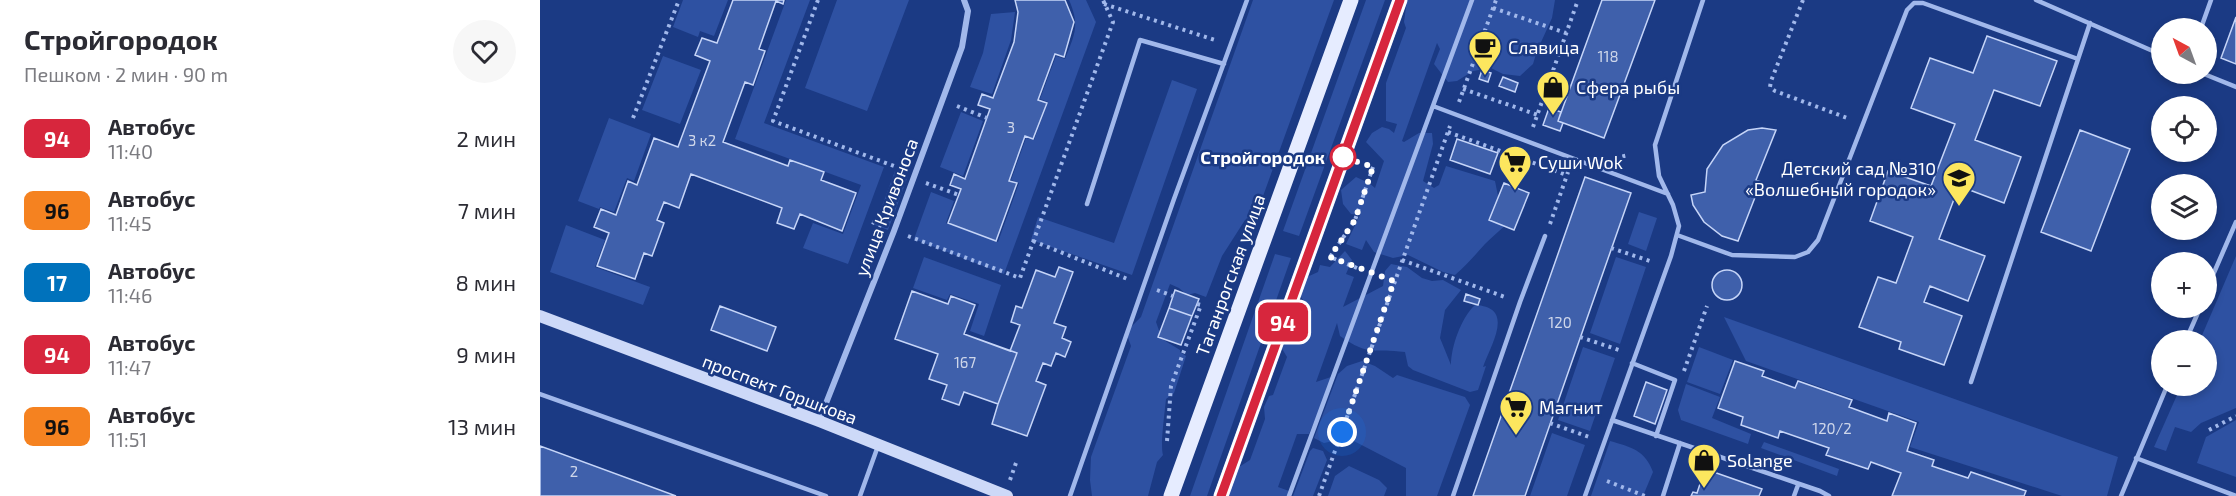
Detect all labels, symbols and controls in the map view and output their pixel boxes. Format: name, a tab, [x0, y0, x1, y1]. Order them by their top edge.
north arrow	[2151, 18, 2217, 84]
map controls	[2151, 18, 2217, 396]
button: heart	[453, 20, 516, 83]
text: Стройгородок	[24, 22, 218, 56]
cafe icon: Славица	[1467, 29, 1503, 76]
place label: Славица	[1508, 36, 1579, 58]
house number: 118	[1597, 47, 1619, 65]
text: Пешком · 2 мин · 90 m	[24, 62, 228, 86]
shop icon: Сфера рыбы	[1535, 69, 1571, 116]
place label: Сфера рыбы	[1576, 76, 1680, 98]
button: locate	[2151, 96, 2217, 162]
text: Автобус	[108, 113, 196, 139]
house number: 3	[1007, 118, 1015, 136]
text: 2 мин	[457, 125, 516, 151]
text: 94	[44, 126, 70, 151]
house number: 3 к2	[688, 131, 716, 149]
street label: улица Кривоноса	[850, 135, 922, 279]
text: 11:40	[108, 139, 153, 163]
marker: Стройгородок	[1330, 144, 1356, 170]
supermarket icon: Суши Wok	[1497, 144, 1533, 191]
place label: Стройгородок	[1200, 146, 1325, 168]
place label: Суши Wok	[1538, 151, 1623, 173]
place label: Детский сад №310 «Волшебный городок»	[1745, 157, 1936, 200]
school or university icon: Детский сад №310 «Волшебный городок»	[1941, 160, 1977, 207]
button: layers	[2151, 174, 2217, 240]
text: Автобус	[108, 185, 196, 211]
street label: Таганрогская улица	[1190, 191, 1270, 359]
text: 7 мин	[458, 197, 516, 223]
text: 96	[45, 198, 69, 223]
text: 11:45	[108, 211, 152, 235]
button: +	[2151, 252, 2217, 318]
text: Автобус	[108, 257, 196, 283]
text: 8 мин	[456, 269, 516, 295]
text: 17	[47, 270, 67, 295]
text: 11:46	[108, 283, 152, 307]
line badge: 94	[1256, 302, 1310, 342]
text: 94	[1270, 310, 1296, 335]
house number: 120	[1548, 313, 1572, 331]
text: Автобус	[108, 329, 196, 355]
button: −	[2151, 330, 2217, 396]
text: 9 мин	[456, 341, 516, 367]
text: 94	[44, 342, 70, 367]
street label: проспект Горшкова	[699, 349, 861, 429]
house number: 167	[954, 353, 976, 371]
text: 11:47	[108, 355, 151, 379]
supermarket icon: Магнит	[1498, 389, 1534, 436]
place label: Магнит	[1539, 396, 1603, 418]
text: Автобус	[108, 401, 196, 427]
text: 13 мин	[448, 413, 516, 439]
text: 96	[45, 414, 69, 439]
your location	[1327, 417, 1357, 447]
house number: 120/2	[1812, 419, 1852, 437]
text: 11:51	[108, 427, 147, 451]
shop icon: Solange	[1686, 442, 1722, 489]
place label: Solange	[1727, 449, 1793, 471]
house number: 2	[570, 462, 578, 480]

